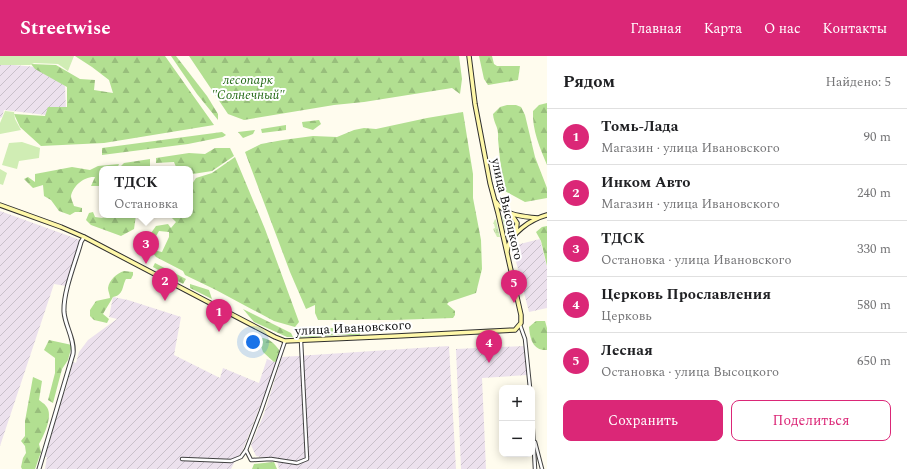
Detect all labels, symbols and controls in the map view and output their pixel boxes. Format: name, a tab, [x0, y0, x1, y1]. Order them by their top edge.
text: Streetwise	[20, 14, 111, 43]
text: Главная	[630, 18, 682, 39]
text: Карта	[704, 18, 742, 39]
text: О нас	[764, 18, 801, 39]
text: Контакты	[823, 18, 887, 39]
text: Рядом	[563, 69, 615, 95]
park label: лесопарк "Солнечный"	[211, 70, 285, 105]
text: Найдено: 5	[825, 72, 891, 92]
text: Томь-Лада	[601, 115, 678, 138]
text: 1	[572, 127, 580, 147]
text: 90 m	[864, 127, 891, 147]
text: Магазин · улица Ивановского	[601, 138, 780, 158]
street label: улица Высоцкого	[485, 155, 528, 262]
popup	[99, 166, 193, 218]
text: ТДСК	[114, 171, 158, 194]
text: Инком Авто	[601, 171, 691, 194]
text: 2	[572, 183, 580, 203]
text: 240 m	[857, 183, 891, 203]
text: Остановка	[114, 194, 178, 214]
text: Магазин · улица Ивановского	[601, 194, 780, 214]
text: ТДСК	[601, 227, 645, 250]
pin: 3	[133, 231, 159, 264]
text: 3	[572, 239, 580, 259]
text: 330 m	[857, 239, 891, 259]
text: Остановка · улица Ивановского	[601, 250, 791, 270]
pin: 2	[152, 268, 178, 301]
pin: 5	[501, 270, 527, 303]
text: Церковь Прославления	[601, 283, 771, 306]
text: 4	[572, 295, 580, 315]
text: 580 m	[857, 295, 891, 315]
pin: 1	[206, 299, 232, 332]
text: Церковь	[601, 306, 652, 326]
street label: улица Ивановского	[293, 315, 412, 341]
pin: 4	[476, 330, 502, 363]
your location	[243, 332, 263, 352]
text: Лесная	[601, 339, 653, 362]
text: 5	[572, 351, 580, 371]
text: 650 m	[857, 351, 891, 371]
text: Остановка · улица Высоцкого	[601, 362, 779, 382]
map controls	[499, 385, 535, 457]
button: +	[499, 385, 535, 421]
button: Сохранить	[563, 400, 723, 441]
button: Поделиться	[731, 400, 891, 441]
button: −	[499, 421, 535, 457]

